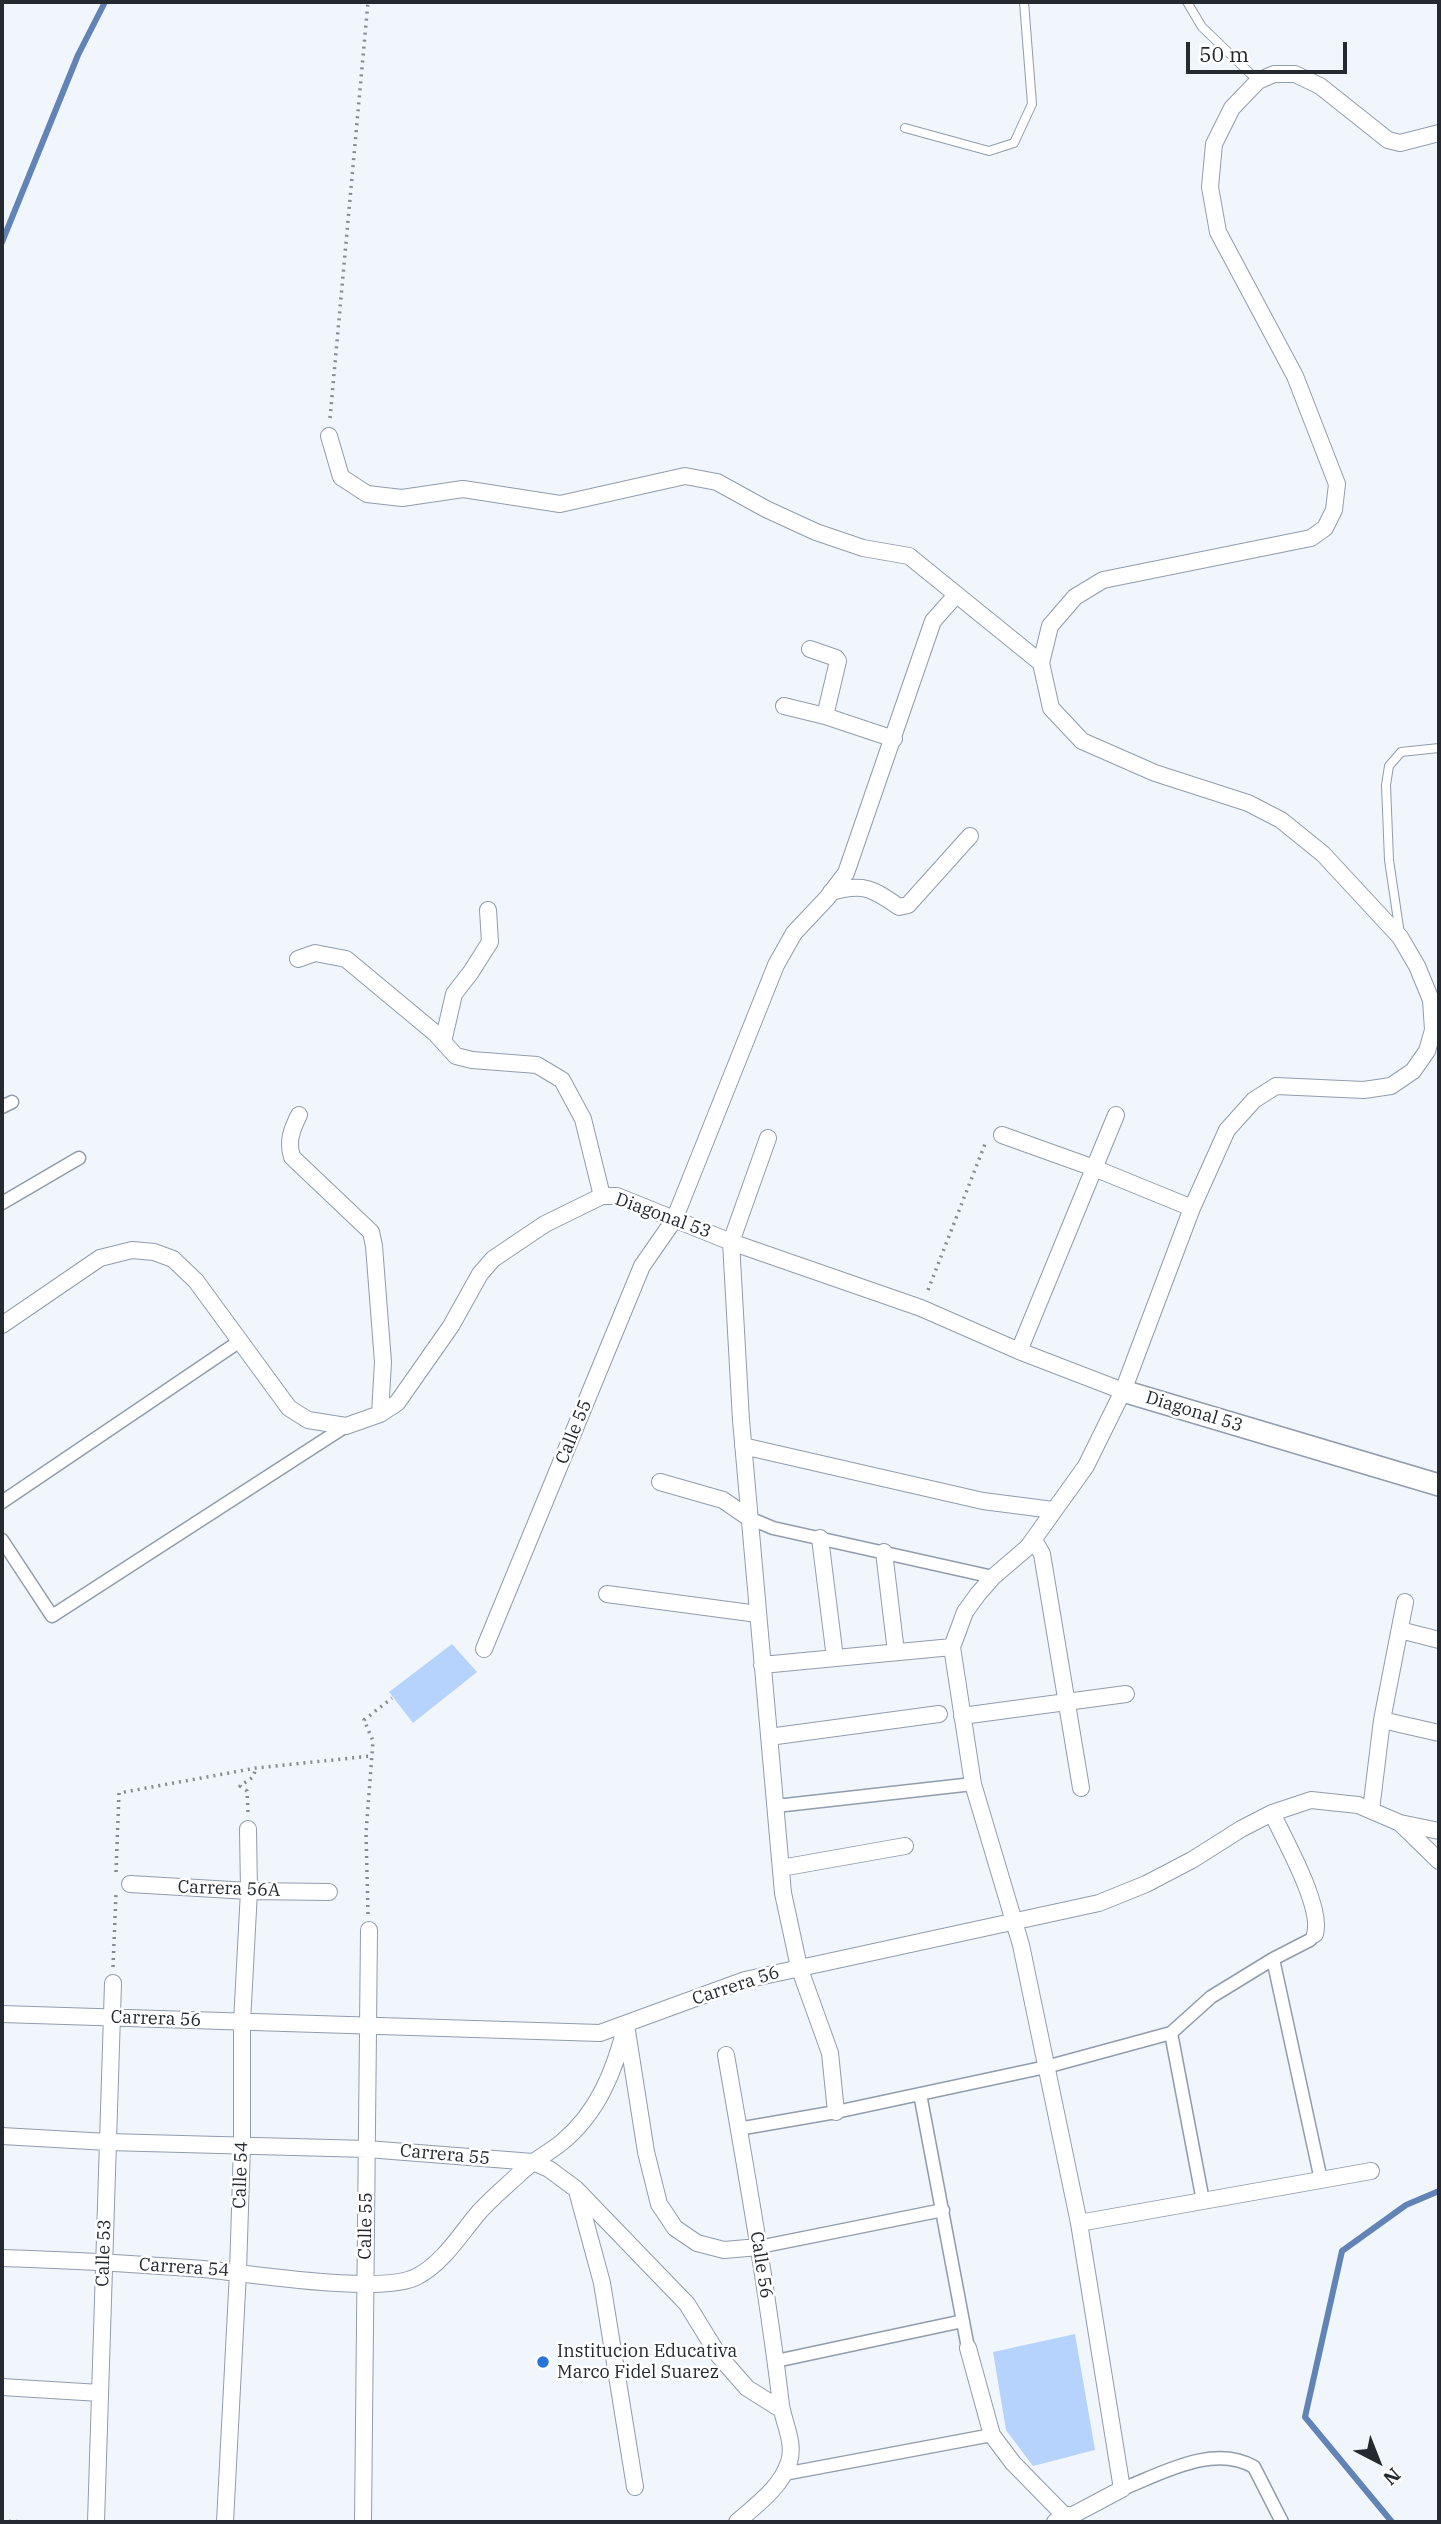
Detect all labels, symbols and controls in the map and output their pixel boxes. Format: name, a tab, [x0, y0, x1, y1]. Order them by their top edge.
scale bar	[1189, 28, 1350, 72]
text: 50 m	[1199, 40, 1249, 68]
street label: Diagonal 53	[612, 1189, 714, 1243]
street label: Diagonal 53	[1143, 1387, 1245, 1437]
street label: Calle 55	[551, 1397, 597, 1467]
street label: Carrera 56A	[177, 1876, 281, 1902]
street label: Carrera 56	[690, 1962, 782, 2010]
street label: Carrera 56	[110, 2007, 202, 2031]
street label: Carrera 55	[399, 2140, 491, 2170]
street label: Calle 54	[229, 2141, 253, 2209]
street label: Calle 55	[355, 2192, 377, 2260]
street label: Calle 53	[92, 2219, 116, 2287]
street label: Calle 56	[745, 2230, 777, 2300]
street label: Carrera 54	[138, 2254, 230, 2282]
place label: Institucion Educativa Marco Fidel Suarez	[557, 2341, 737, 2384]
marker: Institucion Educativa Marco Fidel Suarez	[535, 2354, 551, 2370]
north arrow	[1343, 2426, 1413, 2496]
text: N	[1378, 2463, 1406, 2491]

